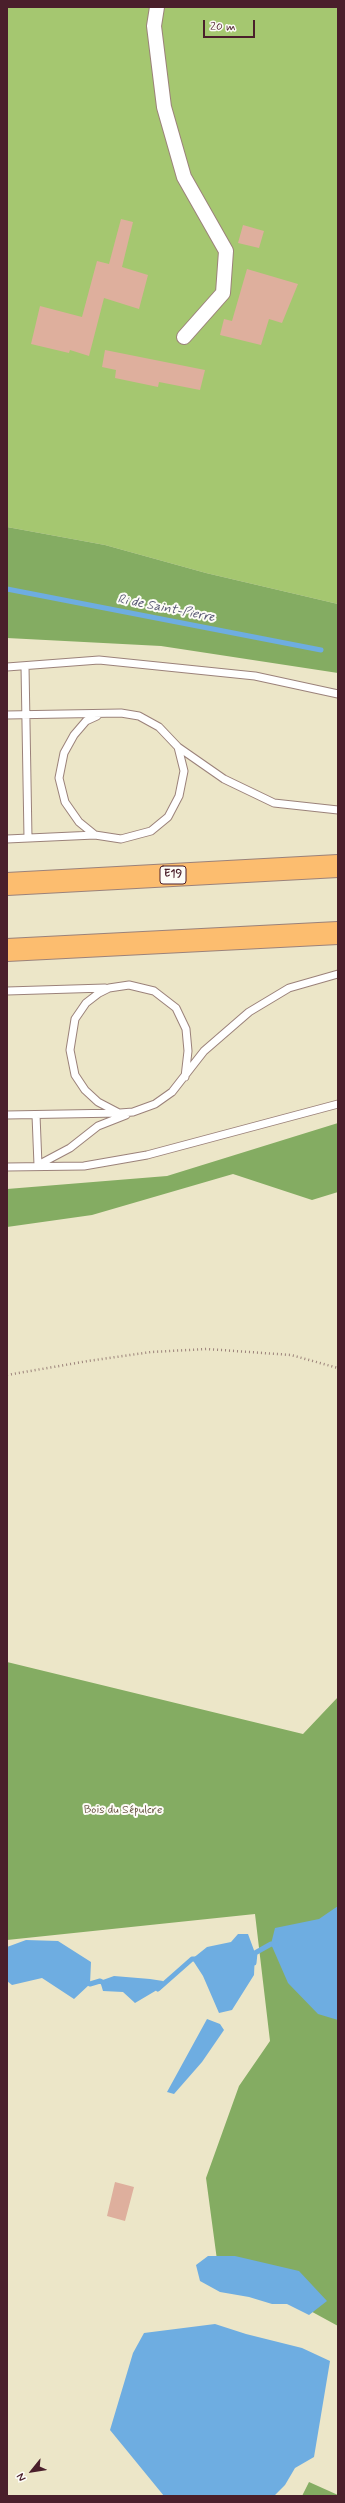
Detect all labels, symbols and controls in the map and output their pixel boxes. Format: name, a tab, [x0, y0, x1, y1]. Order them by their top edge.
scale bar	[205, 12, 257, 38]
text: 20 m	[210, 19, 236, 35]
water label: Ri de Saint-Pierre	[116, 592, 216, 626]
road number: E19	[160, 866, 186, 884]
park label: Bois du Sépulcre	[84, 1803, 162, 1817]
north arrow	[12, 2451, 52, 2491]
text: N	[14, 2470, 30, 2484]

